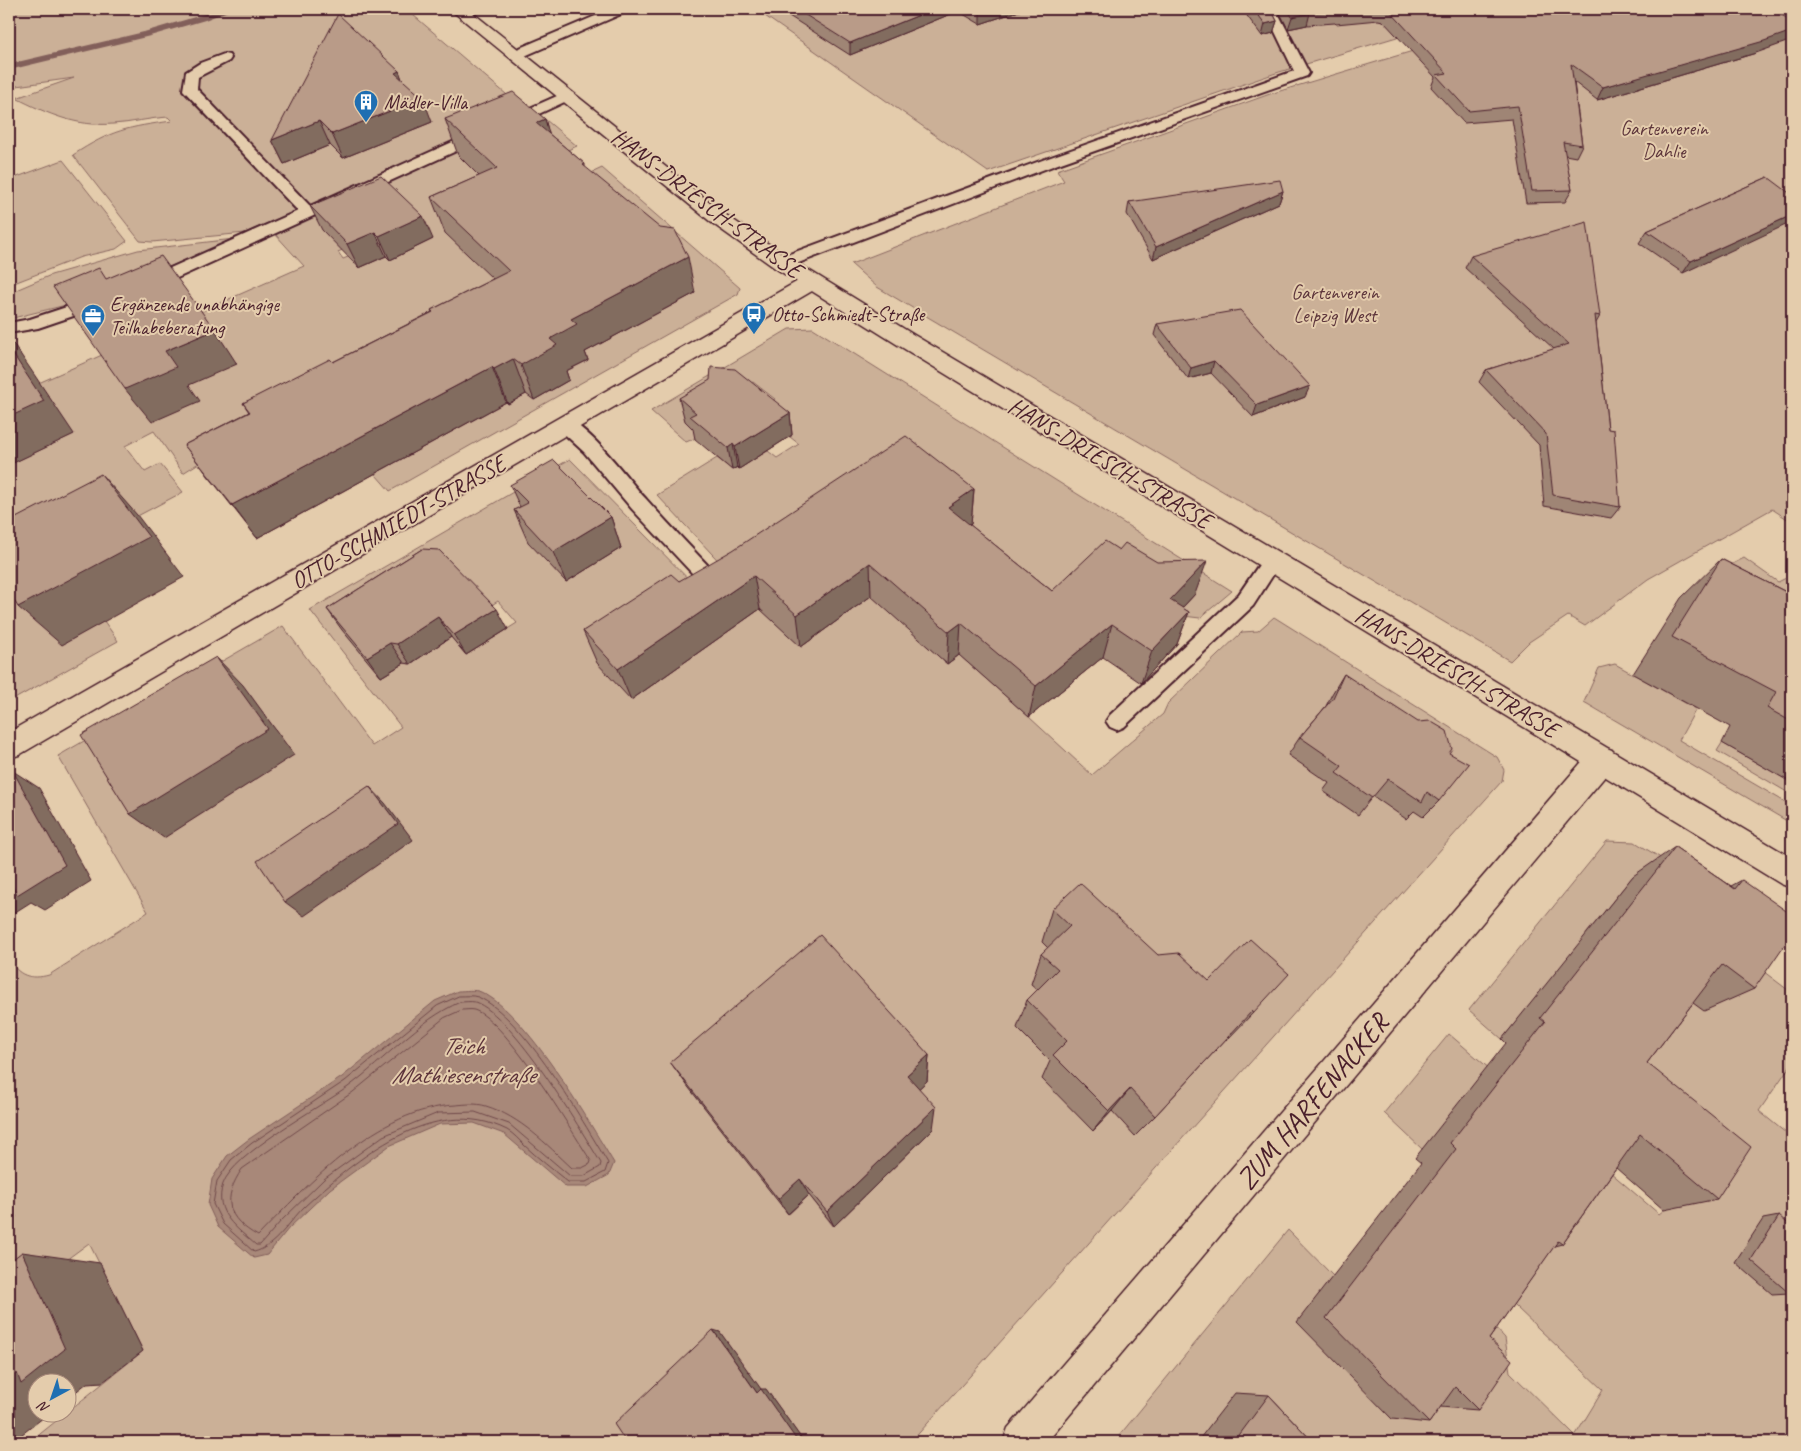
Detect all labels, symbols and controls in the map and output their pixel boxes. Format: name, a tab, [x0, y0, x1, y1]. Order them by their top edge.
building icon: Mädler-Villa	[353, 89, 379, 123]
place label: Mädler-Villa	[384, 90, 469, 115]
park label: Gartenverein Dahlie	[1620, 116, 1709, 164]
street label: HANS-DRIESCH-STRASSE	[605, 121, 811, 286]
park label: Gartenverein Leipzig West	[1291, 280, 1380, 328]
place label: Ergänzende unabhängige Teilhabeberatung	[110, 292, 280, 340]
bus stop icon: Otto-Schmiedt-Straße	[741, 301, 767, 335]
place label: Otto-Schmiedt-Straße	[772, 302, 926, 327]
office icon: Ergänzende unabhängige Teilhabeberatung	[80, 303, 106, 337]
street label: HANS-DRIESCH-STRASSE	[1003, 390, 1219, 537]
street label: OTTO-SCHMIEDT-STRASSE	[285, 447, 513, 596]
street label: HANS-DRIESCH-STRASSE	[1350, 599, 1566, 746]
street label: ZUM HARFENACKER	[1228, 1003, 1399, 1197]
water label: Teich Mathiesenstraße	[391, 1030, 538, 1091]
north arrow	[28, 1374, 78, 1424]
text: N	[33, 1397, 53, 1417]

